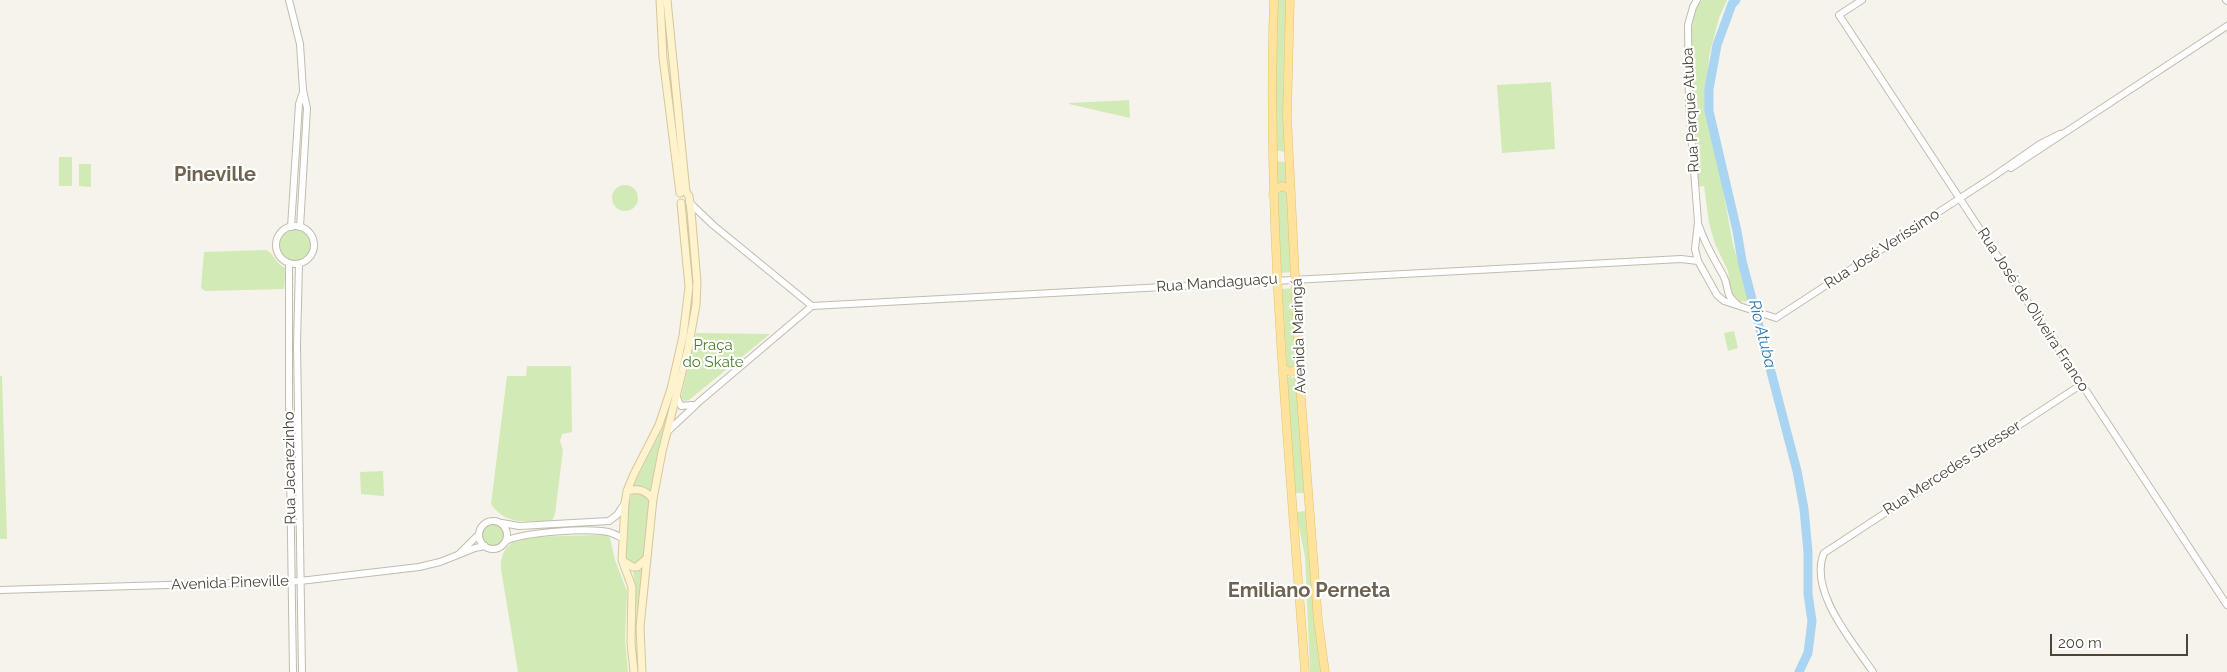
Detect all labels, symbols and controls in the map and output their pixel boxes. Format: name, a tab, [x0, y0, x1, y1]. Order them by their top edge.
street label: Rua Parque Atuba	[1679, 47, 1703, 173]
district label: Pineville	[174, 163, 256, 187]
street label: Rua José Veríssimo	[1821, 205, 1943, 293]
street label: Rua José de Oliveira Franco	[1973, 225, 2093, 395]
street label: Rua Mandaguaçu	[1156, 270, 1278, 296]
street label: Avenida Maringá	[1288, 278, 1310, 394]
water label: Rio Atuba	[1744, 298, 1780, 370]
park label: Praça do Skate	[683, 336, 743, 371]
street label: Rua Jacarezinho	[280, 411, 300, 525]
street label: Rua Mercedes Stresser	[1880, 417, 2024, 519]
street label: Avenida Pineville	[171, 572, 289, 594]
district label: Emiliano Perneta	[1228, 579, 1390, 603]
scale bar	[2052, 624, 2190, 656]
text: 200 m	[2058, 634, 2102, 652]

